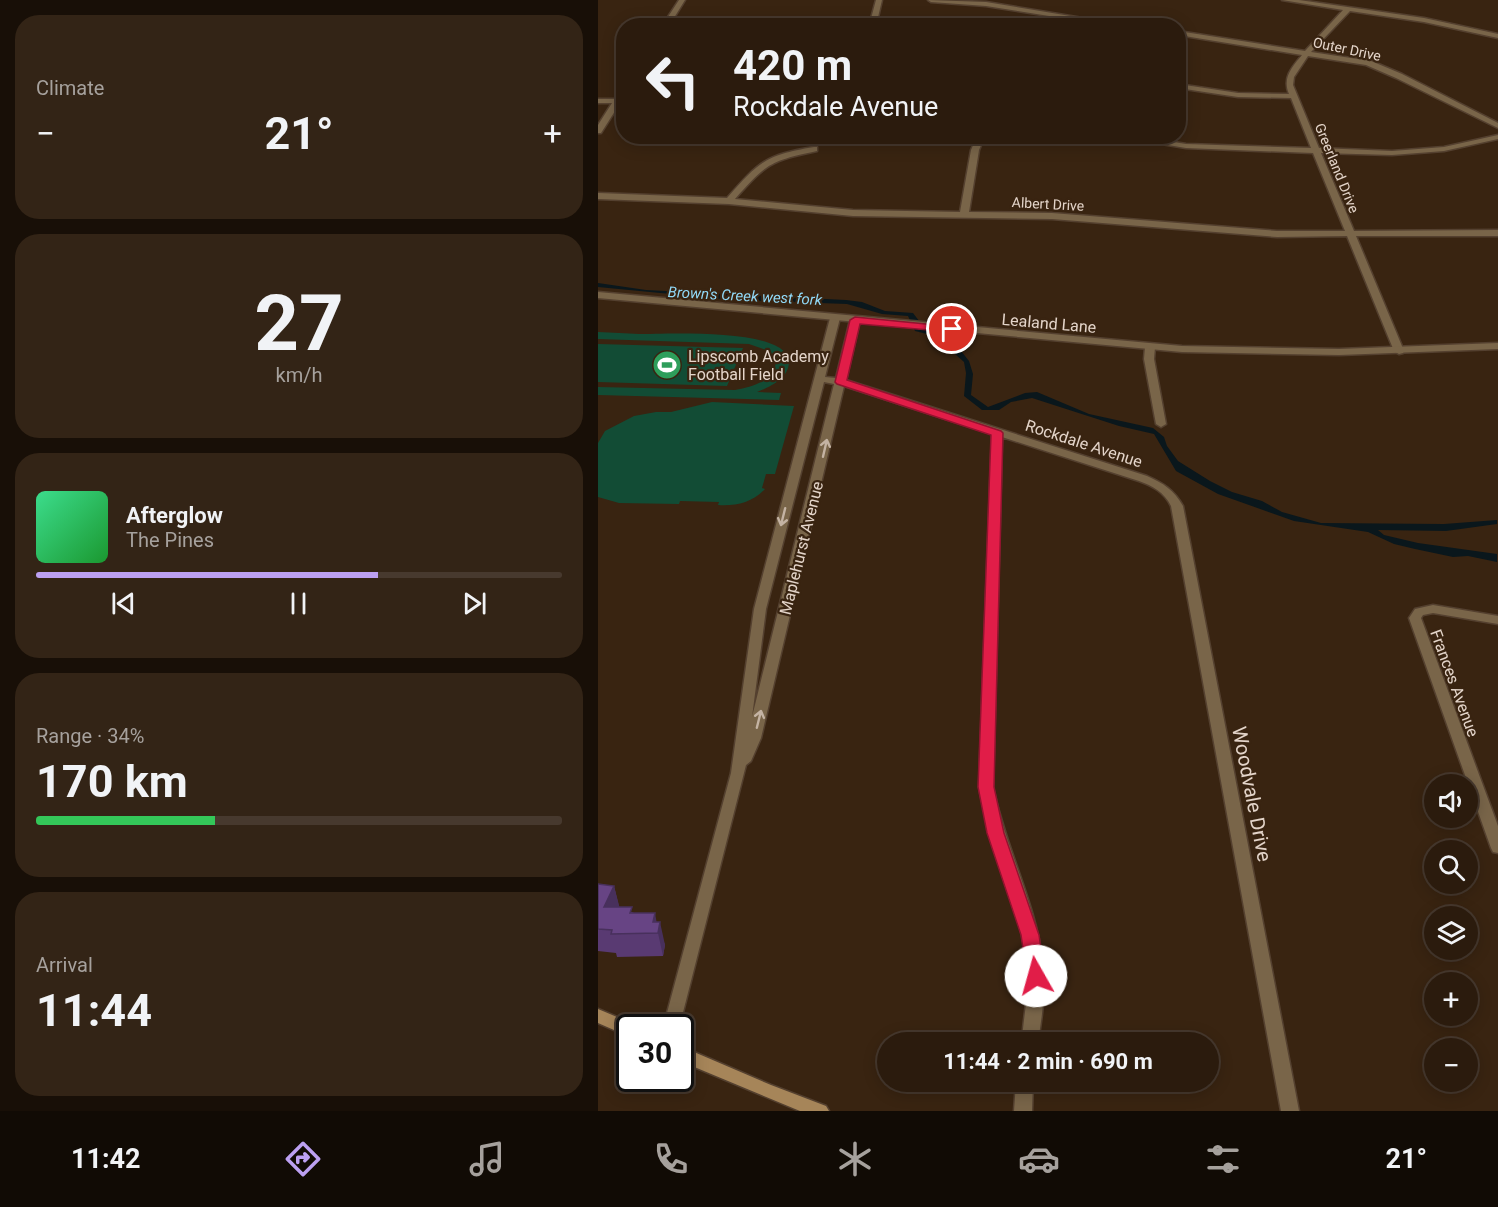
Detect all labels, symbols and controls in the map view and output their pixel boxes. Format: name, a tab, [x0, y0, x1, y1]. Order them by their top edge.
street label: Outer Drive	[1312, 34, 1382, 64]
text: 420 m	[733, 41, 852, 90]
icon: left	[634, 42, 712, 120]
text: Climate	[36, 76, 104, 100]
text: Rockdale Avenue	[733, 91, 938, 123]
text: 21°	[264, 107, 334, 160]
text: −	[36, 114, 55, 153]
text: +	[543, 114, 562, 153]
street label: Greerland Drive	[1312, 121, 1362, 215]
street label: Albert Drive	[1011, 194, 1085, 214]
text: 27	[254, 278, 344, 369]
water label: Brown's Creek west fork	[667, 283, 823, 309]
pin	[926, 303, 977, 354]
street label: Lealand Lane	[1001, 310, 1097, 337]
icon: arrive	[935, 312, 968, 345]
place label: Lipscomb Academy Football Field	[688, 347, 829, 384]
sports icon: Lipscomb Academy Football Field	[651, 349, 683, 381]
text: km/h	[276, 363, 322, 387]
street label: Rockdale Avenue	[1023, 416, 1145, 471]
one-way arrow	[820, 438, 832, 457]
street label: Maplehurst Avenue	[776, 479, 827, 617]
text: Afterglow	[126, 503, 223, 528]
one-way arrow	[776, 507, 788, 526]
text: The Pines	[126, 528, 214, 552]
icon: previous	[107, 587, 140, 620]
icon: pause	[282, 587, 315, 620]
icon: next	[458, 587, 491, 620]
street label: Frances Avenue	[1426, 627, 1483, 739]
one-way arrow	[753, 709, 765, 728]
text: Range · 34%	[36, 724, 144, 748]
street label: Woodvale Drive	[1227, 724, 1277, 864]
text: 170 km	[36, 755, 188, 808]
map controls	[1424, 774, 1478, 1092]
button: sound	[1424, 774, 1478, 828]
button: search	[1424, 840, 1478, 894]
button: layers	[1424, 906, 1478, 960]
position arrow	[1004, 944, 1068, 1008]
text: Arrival	[36, 953, 93, 977]
button: +	[1424, 972, 1478, 1026]
text: 11:44	[36, 984, 152, 1037]
speed limit sign: 30	[616, 1014, 694, 1092]
button: −	[1424, 1038, 1478, 1092]
text: 11:44 · 2 min · 690 m	[943, 1049, 1153, 1074]
icon: directions	[282, 1138, 324, 1180]
icon: music	[466, 1138, 508, 1180]
icon: phone	[650, 1138, 692, 1180]
icon: climate	[834, 1138, 876, 1180]
icon: car	[1018, 1138, 1060, 1180]
icon: filters	[1202, 1138, 1244, 1180]
text: 11:42	[71, 1143, 141, 1175]
text: 21°	[1386, 1143, 1427, 1175]

